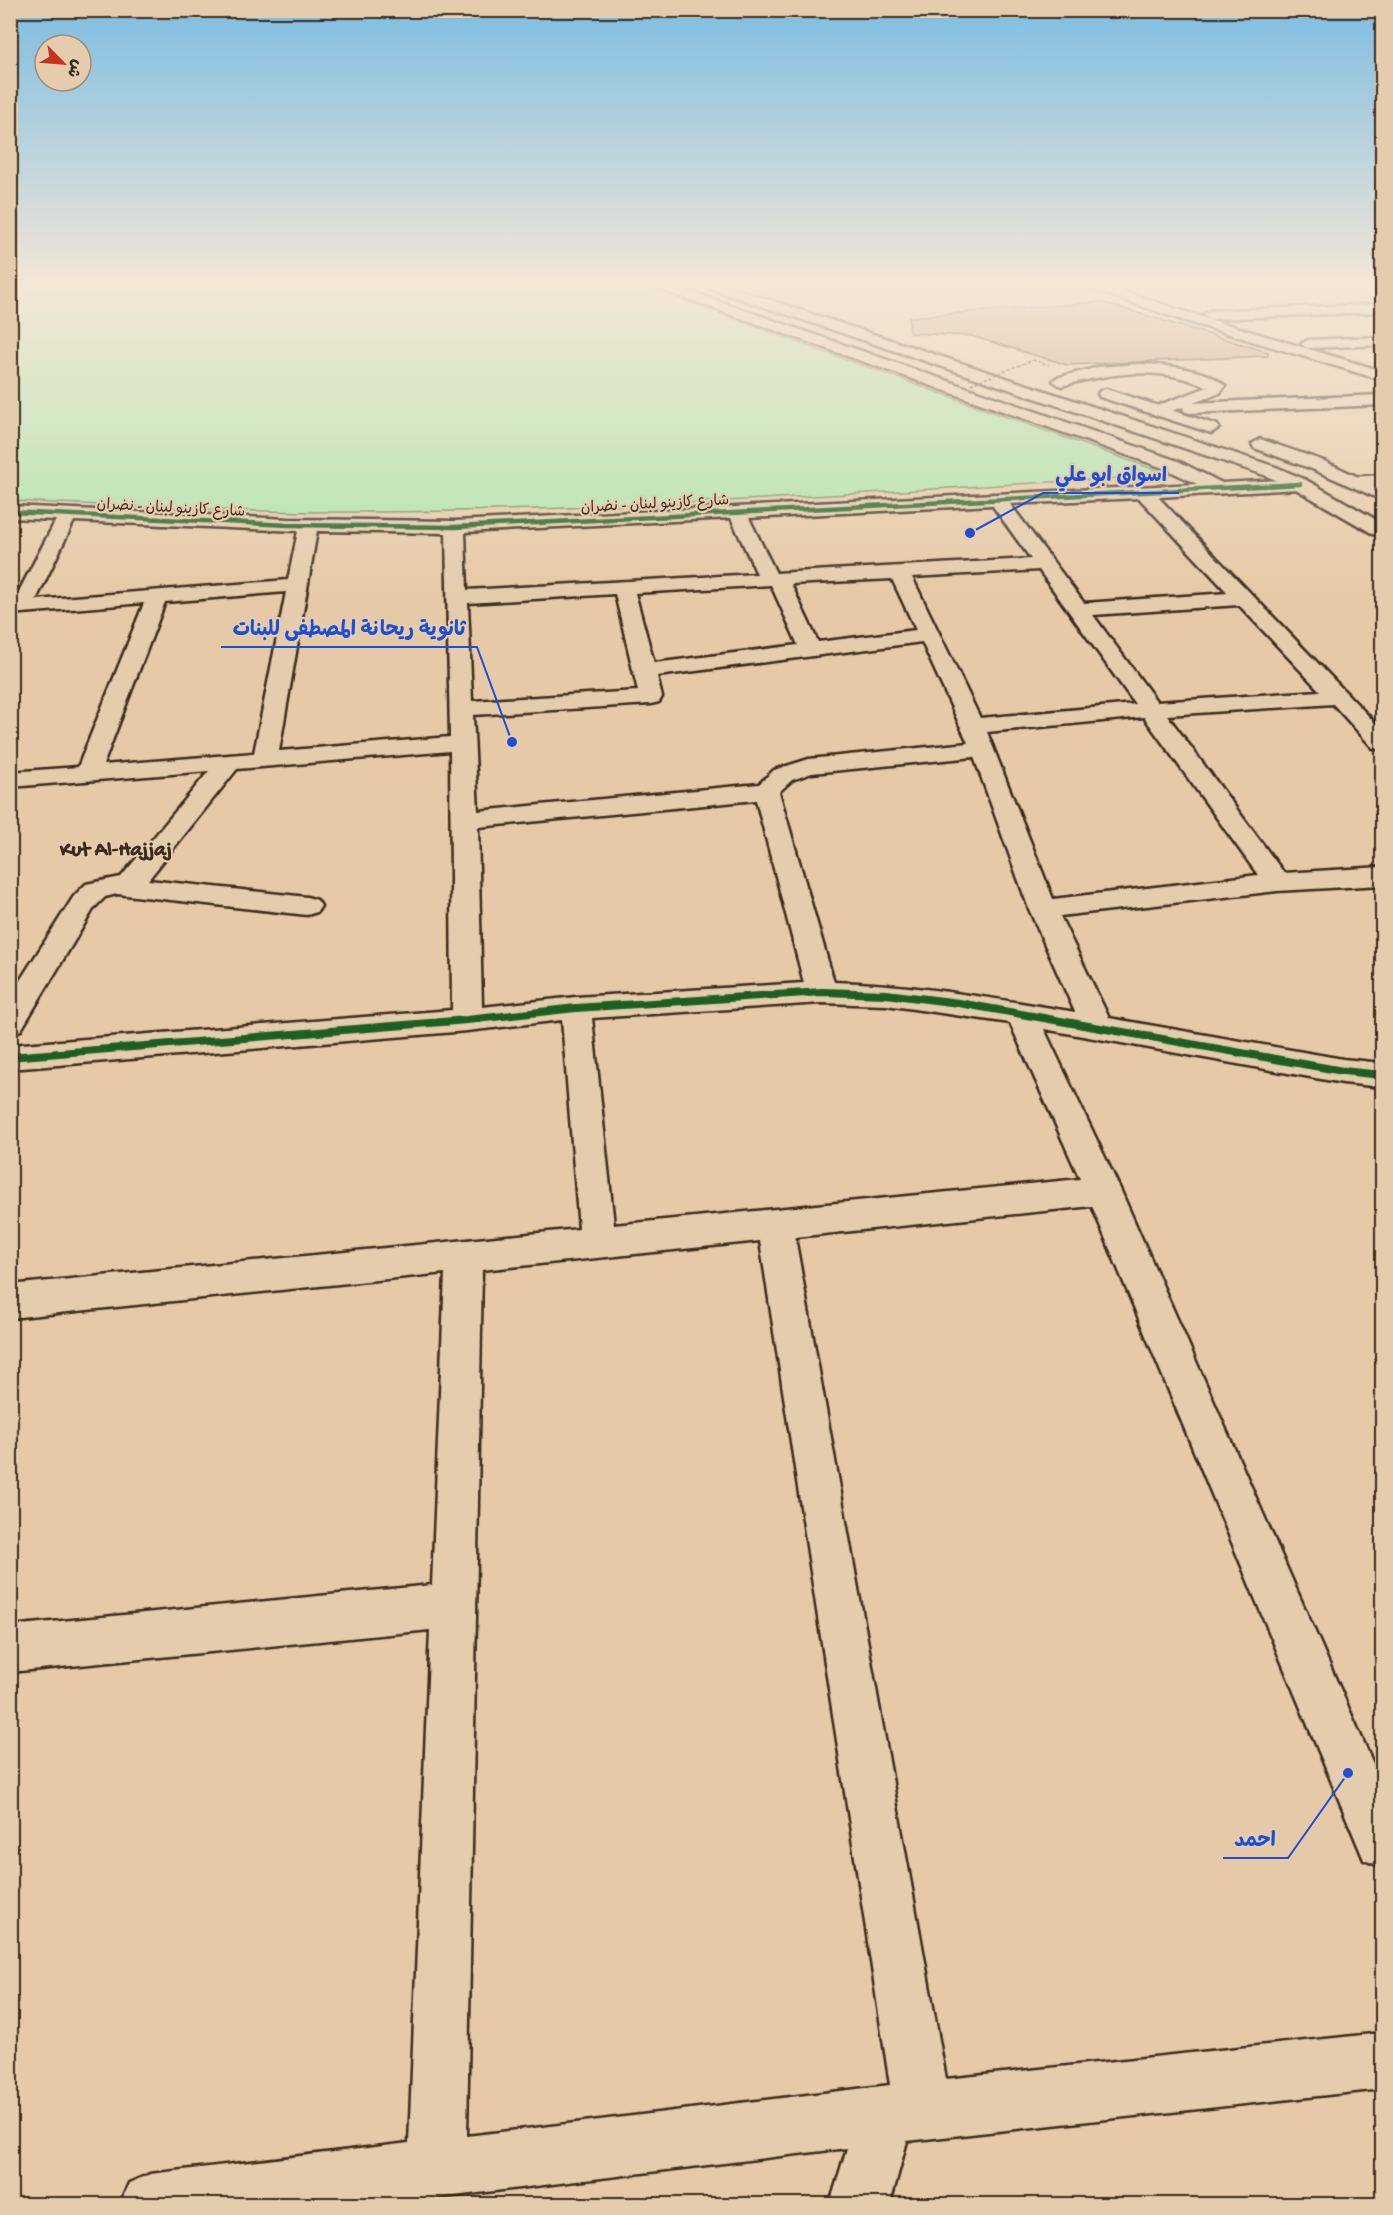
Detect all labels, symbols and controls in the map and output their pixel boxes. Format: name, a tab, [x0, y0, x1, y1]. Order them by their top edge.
north arrow	[33, 33, 93, 93]
text: ش	[61, 56, 86, 80]
callout: اسواق ابو علي	[1043, 455, 1179, 493]
text: اسواق ابو علي	[1055, 465, 1167, 492]
street label: شارع كازينو لبنان - نضران	[580, 492, 730, 518]
street label: شارع كازينو لبنان - نضران	[96, 496, 246, 522]
callout: ثانوية ريحانة المصطفى للبنات	[221, 609, 477, 647]
text: ثانوية ريحانة المصطفى للبنات	[233, 619, 466, 643]
district label: Kut Al-Hajjaj	[59, 839, 172, 864]
callout: احمد	[1223, 1820, 1288, 1858]
text: احمد	[1234, 1830, 1276, 1854]

